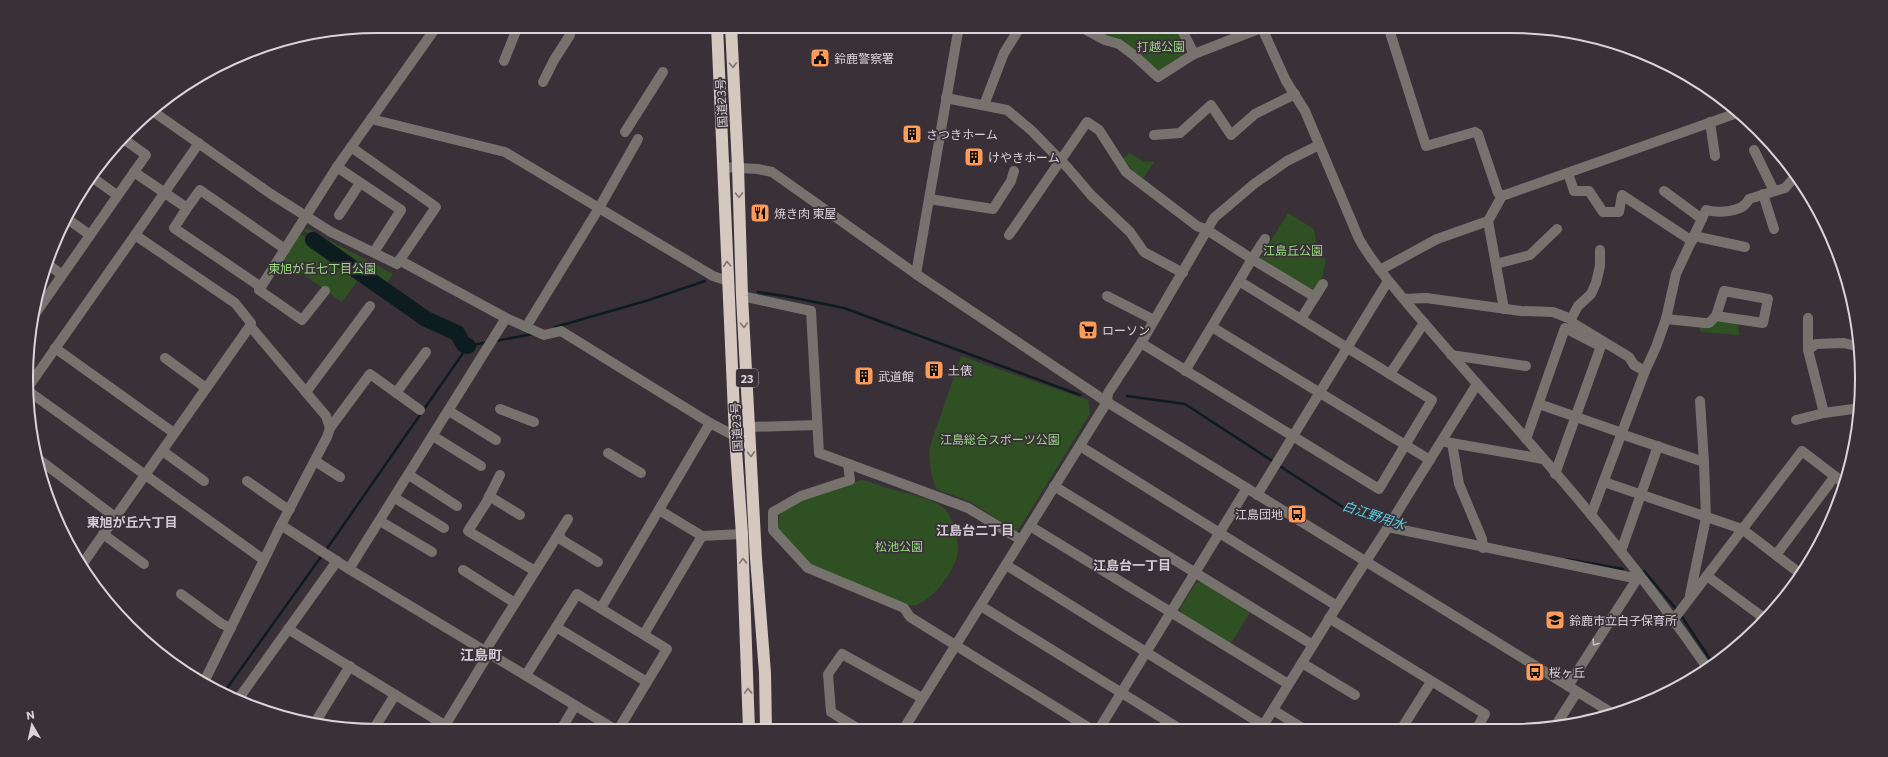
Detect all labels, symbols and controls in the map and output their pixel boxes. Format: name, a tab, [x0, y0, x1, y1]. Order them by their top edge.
park label: 打越公園	[1137, 39, 1185, 53]
public building icon: 鈴鹿警察署	[809, 47, 831, 69]
place label: 鈴鹿警察署	[834, 51, 894, 65]
one-way arrow	[728, 62, 737, 68]
street label: 国道23号	[713, 78, 729, 128]
building icon: さつきホーム	[901, 123, 923, 145]
place label: さつきホーム	[926, 127, 998, 141]
building icon: けやきホーム	[963, 146, 985, 168]
place label: けやきホーム	[988, 150, 1060, 164]
one-way arrow	[735, 192, 743, 198]
restaurant icon: 焼き肉 東屋	[749, 202, 771, 224]
place label: 焼き肉 東屋	[774, 206, 836, 220]
park label: 江島丘公園	[1263, 243, 1323, 257]
park label: 東旭が丘七丁目公園	[268, 261, 376, 275]
one-way arrow	[723, 261, 732, 267]
supermarket icon: ローソン	[1077, 319, 1099, 341]
one-way arrow	[740, 322, 748, 328]
place label: ローソン	[1102, 323, 1150, 337]
building icon: 土俵	[923, 359, 945, 381]
place label: 土俵	[948, 363, 972, 377]
building icon: 武道館	[853, 365, 875, 387]
road number: 23	[736, 369, 758, 387]
place label: 武道館	[878, 369, 914, 383]
street label: 国道23号	[728, 402, 744, 452]
park label: 江島総合スポーツ公園	[940, 432, 1060, 446]
one-way arrow	[747, 451, 756, 457]
water label: 白江野用水	[1341, 497, 1409, 533]
bus stop icon: 江島団地	[1286, 503, 1308, 525]
place label: 江島団地	[1235, 507, 1283, 521]
district label: 東旭が丘六丁目	[86, 514, 178, 530]
district label: 江島台二丁目	[936, 522, 1014, 538]
park label: 松池公園	[875, 539, 923, 553]
district label: 江島台一丁目	[1093, 557, 1171, 573]
one-way arrow	[739, 558, 747, 564]
school or university icon: 鈴鹿市立白子保育所	[1544, 609, 1566, 631]
place label: 鈴鹿市立白子保育所	[1569, 613, 1677, 627]
one-way arrow	[1592, 639, 1599, 646]
district label: 江島町	[460, 646, 502, 663]
bus stop icon: 桜ヶ丘	[1524, 661, 1546, 683]
place label: 桜ヶ丘	[1549, 665, 1585, 679]
one-way arrow	[744, 688, 752, 694]
north arrow	[12, 705, 52, 745]
text: N	[25, 708, 35, 722]

